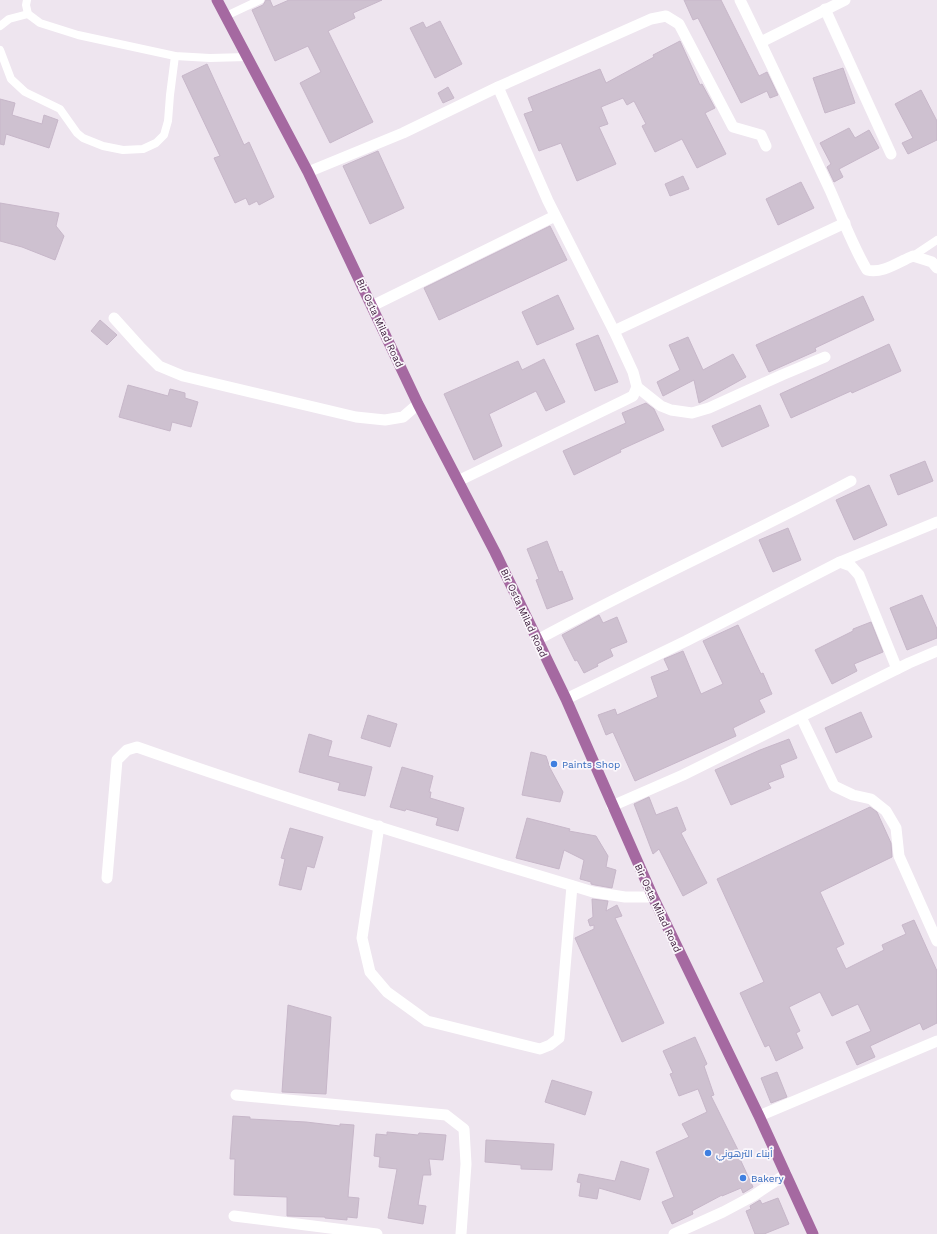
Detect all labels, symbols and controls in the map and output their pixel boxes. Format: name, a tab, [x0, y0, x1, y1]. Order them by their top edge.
street label: Bir Osta Milad Road	[355, 277, 405, 369]
street label: Bir Osta Milad Road	[499, 567, 549, 659]
marker: Paints Shop	[549, 759, 559, 769]
place label: Paints Shop	[562, 759, 620, 770]
street label: Bir Osta Milad Road	[633, 862, 683, 954]
place label: أبناء الترهوني	[716, 1147, 773, 1161]
marker: أبناء الترهوني	[703, 1148, 713, 1158]
marker: Bakery	[738, 1173, 748, 1183]
place label: Bakery	[751, 1173, 785, 1184]

